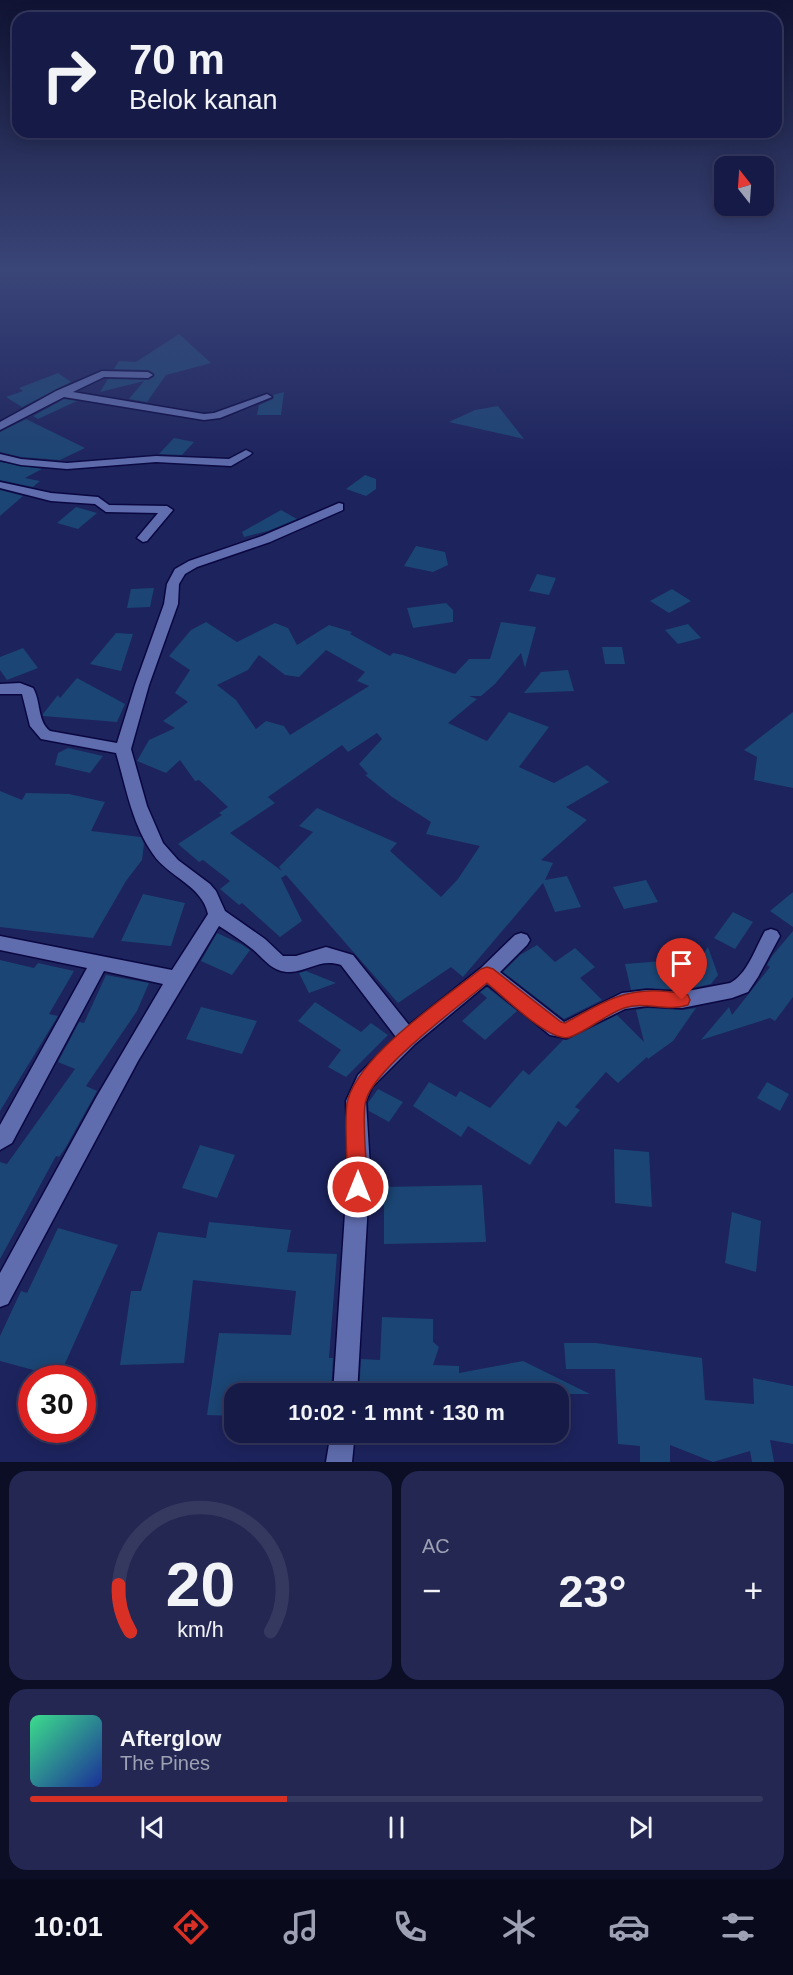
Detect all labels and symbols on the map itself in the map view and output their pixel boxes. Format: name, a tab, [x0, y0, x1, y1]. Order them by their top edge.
north arrow	[714, 156, 774, 216]
pin	[656, 938, 707, 1000]
position arrow	[326, 1155, 390, 1219]
speed limit sign: 30	[18, 1365, 96, 1443]

